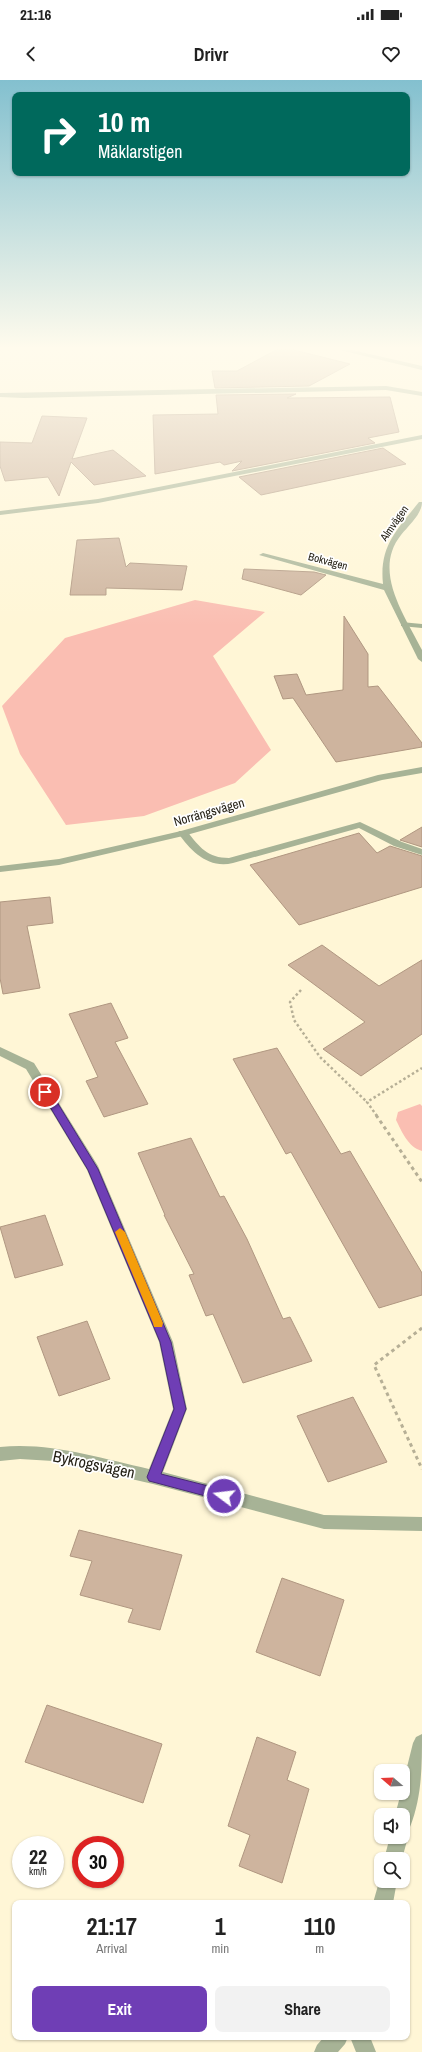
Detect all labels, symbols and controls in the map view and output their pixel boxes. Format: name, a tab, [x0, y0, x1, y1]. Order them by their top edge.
text: 21:16	[20, 4, 51, 25]
text: Drivr	[194, 42, 228, 67]
icon: back	[20, 43, 42, 65]
icon: heart	[380, 43, 402, 65]
text: 10 m	[98, 103, 150, 141]
icon: right	[32, 108, 84, 160]
text: Mäklarstigen	[98, 139, 183, 164]
street label: Almvägen	[376, 503, 411, 544]
street label: Bokvägen	[307, 549, 349, 573]
street label: Norrängsvägen	[172, 794, 246, 830]
pin	[28, 1075, 62, 1109]
icon: arrive	[34, 1081, 56, 1103]
street label: Bykrogsvägen	[51, 1445, 137, 1483]
position arrow	[203, 1475, 245, 1517]
north arrow	[374, 1764, 410, 1800]
map controls	[374, 1764, 410, 1888]
button: sound	[374, 1808, 410, 1844]
speed limit sign: 30	[72, 1836, 124, 1888]
text: 22	[29, 1843, 47, 1870]
button: search	[374, 1852, 410, 1888]
text: km/h	[29, 1865, 47, 1878]
text: 21:17	[87, 1910, 137, 1942]
text: 1	[215, 1910, 226, 1942]
text: 110	[304, 1910, 335, 1942]
text: Arrival	[96, 1940, 127, 1957]
text: min	[211, 1940, 229, 1957]
text: m	[315, 1940, 324, 1957]
button: Exit	[32, 1986, 207, 2032]
button: Share	[215, 1986, 390, 2032]

